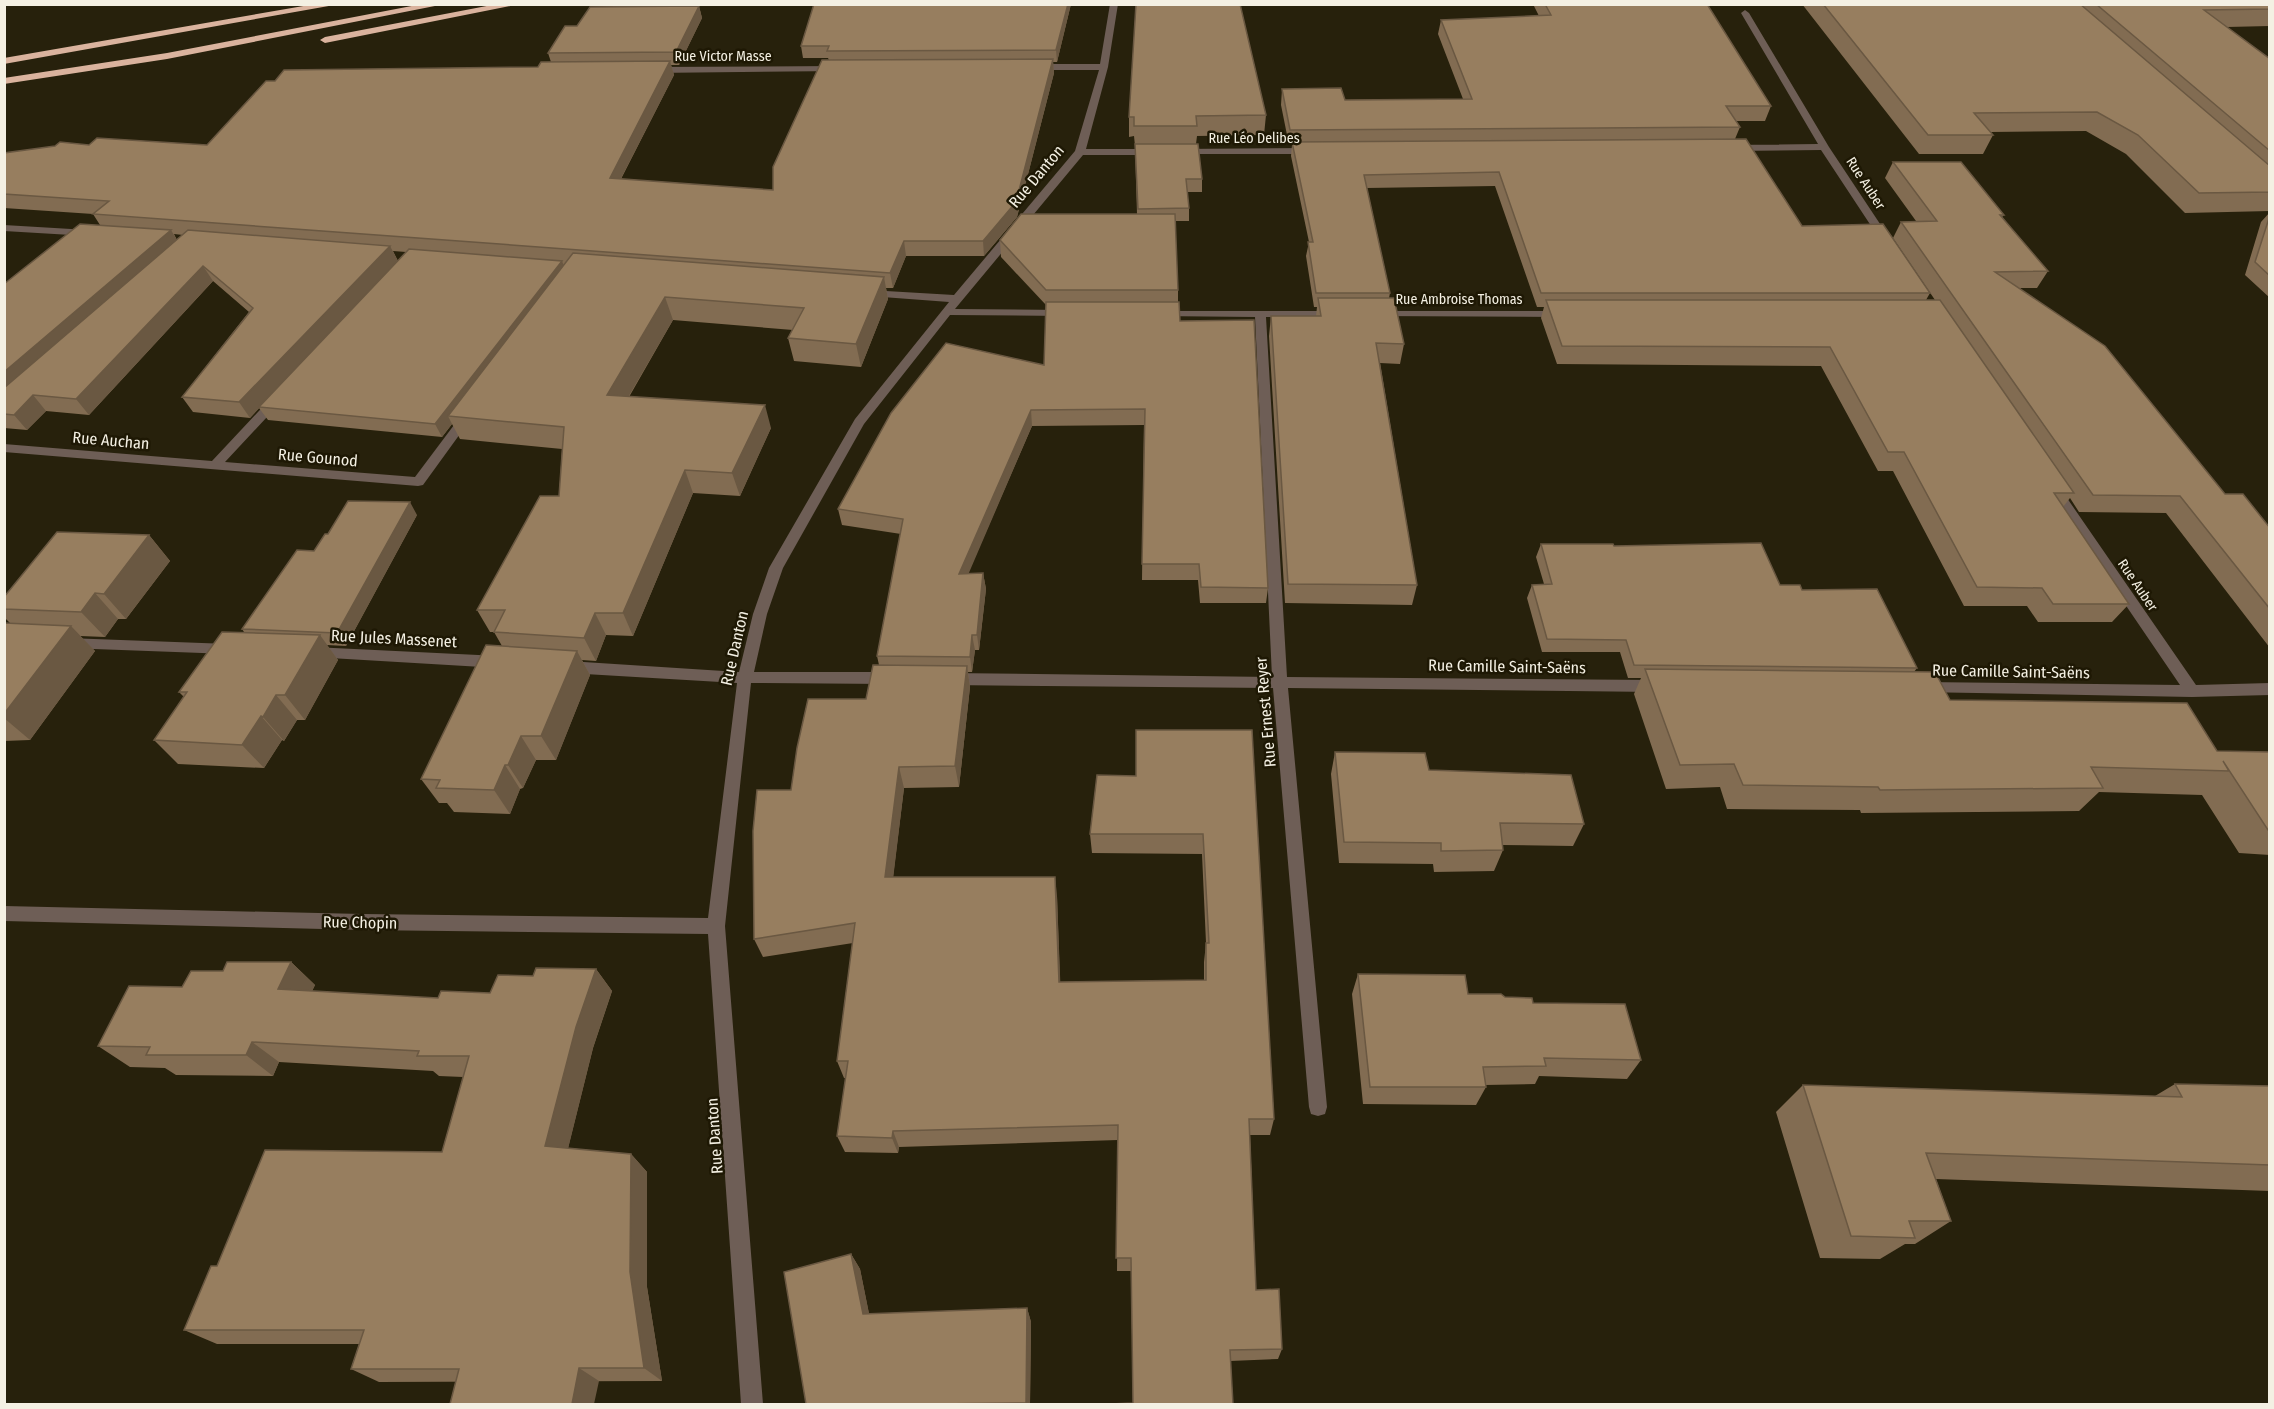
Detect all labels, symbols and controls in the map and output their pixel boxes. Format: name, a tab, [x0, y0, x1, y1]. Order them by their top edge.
street label: Rue Victor Masse	[674, 48, 772, 65]
street label: Rue Léo Delibes	[1208, 130, 1300, 147]
street label: Rue Danton	[1005, 141, 1068, 212]
street label: Rue Auber	[1842, 154, 1889, 213]
street label: Rue Ambroise Thomas	[1395, 291, 1523, 308]
street label: Rue Auchan	[72, 428, 150, 453]
street label: Rue Gounod	[277, 445, 359, 470]
street label: Rue Auber	[2114, 556, 2161, 615]
street label: Rue Danton	[717, 609, 752, 687]
street label: Rue Jules Massenet	[330, 626, 458, 651]
street label: Rue Ernest Reyer	[1251, 656, 1280, 768]
street label: Rue Camille Saint-Saëns	[1428, 656, 1586, 677]
street label: Rue Camille Saint-Saëns	[1932, 661, 2090, 682]
street label: Rue Chopin	[323, 912, 397, 933]
street label: Rue Danton	[702, 1097, 727, 1175]

